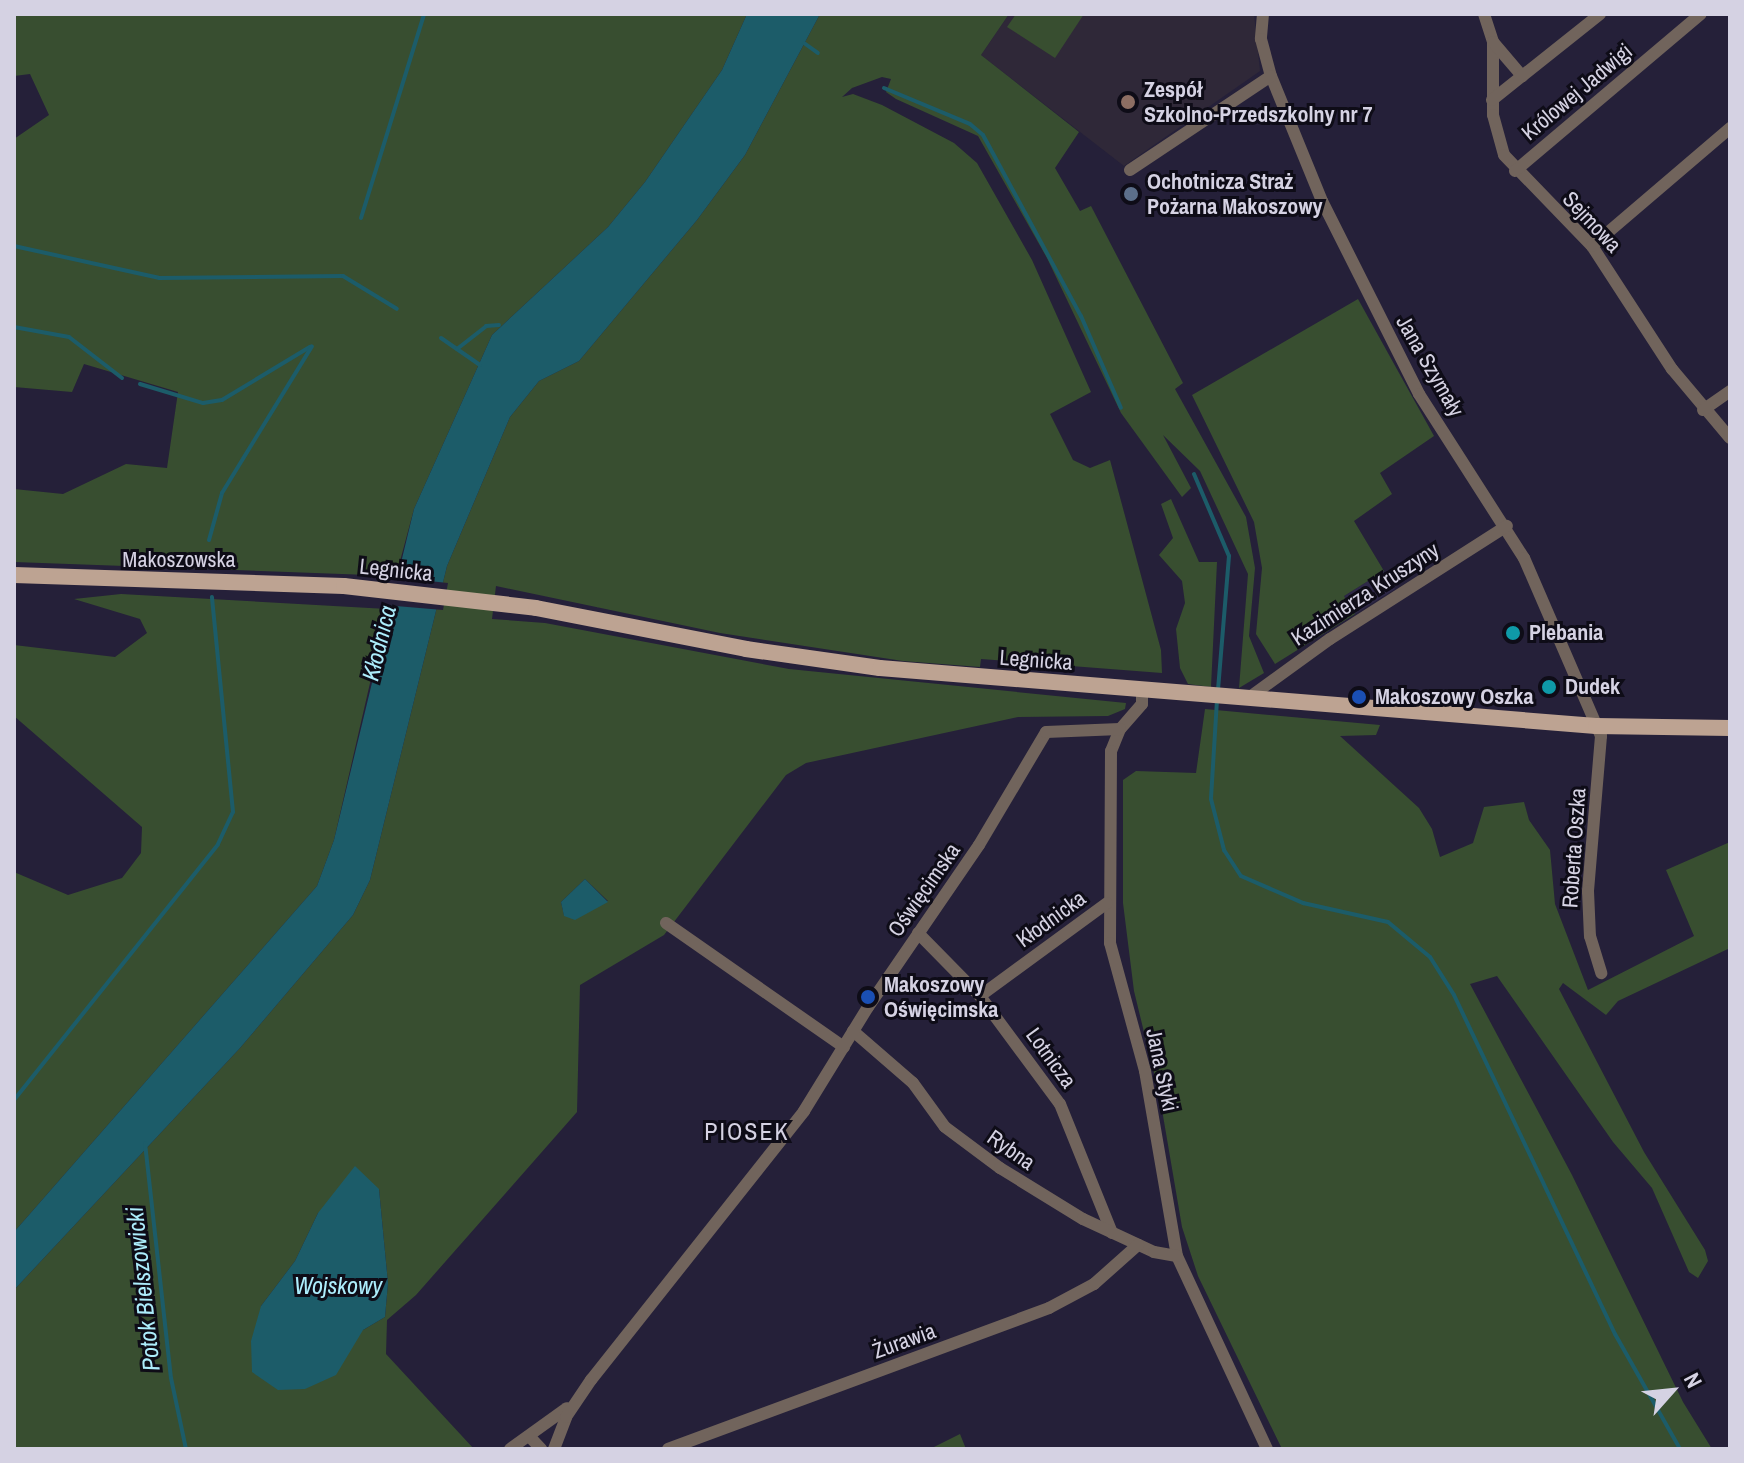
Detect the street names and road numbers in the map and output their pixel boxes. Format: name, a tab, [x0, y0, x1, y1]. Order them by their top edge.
street label: Królowej Jadwigi	[1516, 38, 1638, 146]
street label: Sejmowa	[1557, 186, 1627, 258]
street label: Jana Szymały	[1390, 311, 1470, 421]
street label: Kazimierza Kruszyny	[1286, 537, 1444, 651]
street label: Makoszowska	[122, 547, 236, 573]
street label: Legnicka	[358, 553, 434, 587]
street label: Legnicka	[999, 644, 1073, 676]
street label: Roberta Oszka	[1557, 787, 1591, 909]
street label: Oświęcimska	[882, 838, 966, 942]
street label: Kłodnicka	[1011, 885, 1091, 953]
street label: Lotnicza	[1020, 1023, 1082, 1093]
street label: Jana Styki	[1140, 1026, 1184, 1114]
street label: Rybna	[982, 1124, 1040, 1176]
street label: Żurawia	[869, 1317, 939, 1365]

